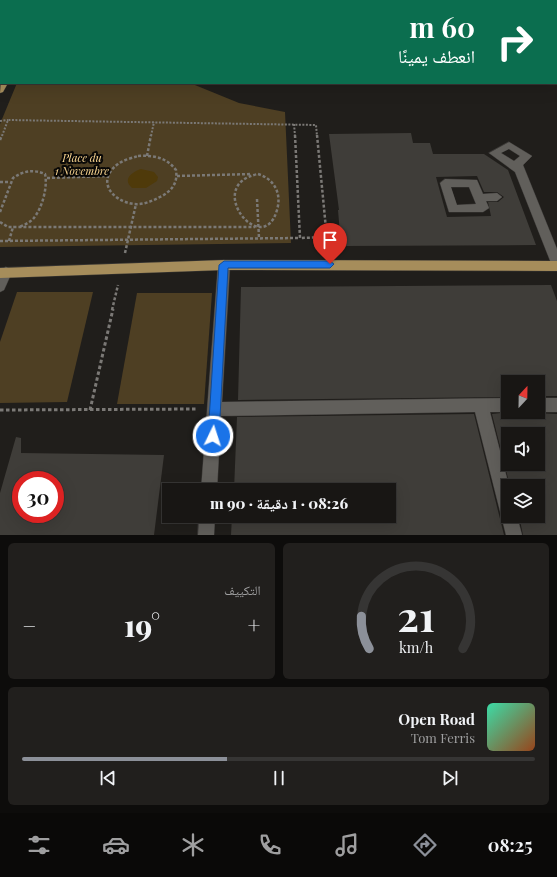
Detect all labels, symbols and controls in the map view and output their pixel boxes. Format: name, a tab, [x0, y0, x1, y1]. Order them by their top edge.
text: 60 m	[409, 8, 475, 45]
icon: right	[489, 16, 541, 68]
text: انعطف يمينًا	[398, 44, 475, 68]
park label: Place du 1 Novembre	[55, 150, 109, 178]
pin	[313, 223, 347, 264]
icon: arrive	[319, 229, 341, 251]
north arrow	[501, 375, 545, 419]
map controls	[501, 375, 545, 523]
position arrow	[192, 415, 234, 457]
button: sound	[501, 427, 545, 471]
speed limit sign: 30	[12, 471, 64, 523]
button: layers	[501, 479, 545, 523]
text: 08:26 · 1 دقيقة · 90 m	[210, 493, 348, 513]
text: التكييف	[224, 581, 261, 598]
text: 21	[397, 587, 435, 642]
text: 19°	[124, 605, 160, 645]
text: −	[22, 610, 36, 640]
text: +	[248, 610, 261, 640]
text: km/h	[399, 638, 433, 657]
text: Open Road	[398, 709, 475, 729]
text: Tom Ferris	[411, 729, 475, 746]
icon: previous	[97, 767, 119, 789]
icon: pause	[268, 767, 290, 789]
icon: next	[439, 767, 461, 789]
icon: filters	[25, 831, 53, 859]
icon: car	[102, 831, 130, 859]
icon: climate	[179, 831, 207, 859]
icon: phone	[256, 831, 284, 859]
icon: music	[333, 831, 361, 859]
icon: directions	[411, 831, 439, 859]
text: 08:25	[488, 833, 532, 857]

